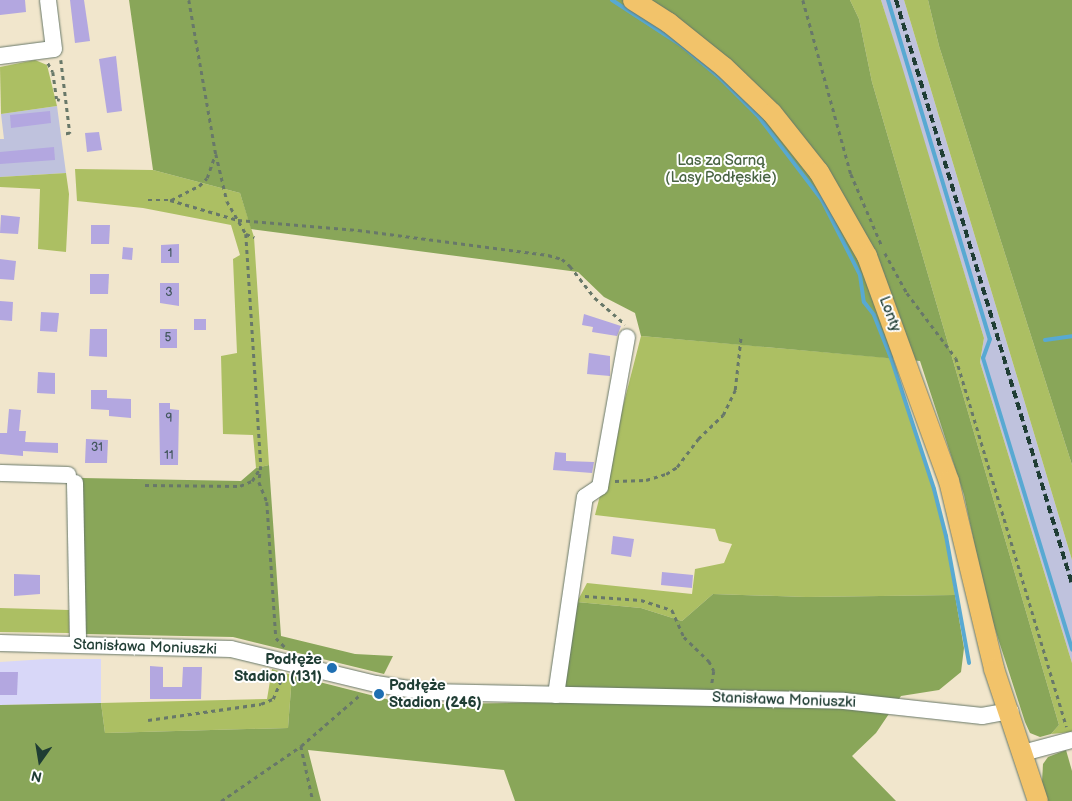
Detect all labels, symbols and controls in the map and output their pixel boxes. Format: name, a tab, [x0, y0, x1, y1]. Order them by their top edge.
park label: Las za Sarną (Lasy Podłęskie)	[665, 151, 777, 186]
house number: 1	[168, 247, 172, 261]
house number: 3	[165, 286, 173, 300]
street label: Lonty	[875, 294, 905, 334]
house number: 5	[165, 331, 171, 345]
house number: 9	[166, 412, 172, 426]
house number: 31	[91, 441, 103, 455]
house number: 11	[164, 449, 174, 463]
street label: Stanisława Moniuszki	[73, 635, 217, 659]
place label: Podłęże Stadion (131)	[234, 650, 322, 685]
marker: Podłęże Stadion (131)	[326, 662, 338, 674]
place label: Podłęże Stadion (246)	[389, 676, 482, 711]
marker: Podłęże Stadion (246)	[373, 688, 385, 700]
street label: Stanisława Moniuszki	[712, 688, 856, 712]
north arrow	[15, 736, 65, 786]
text: N	[29, 767, 44, 786]

